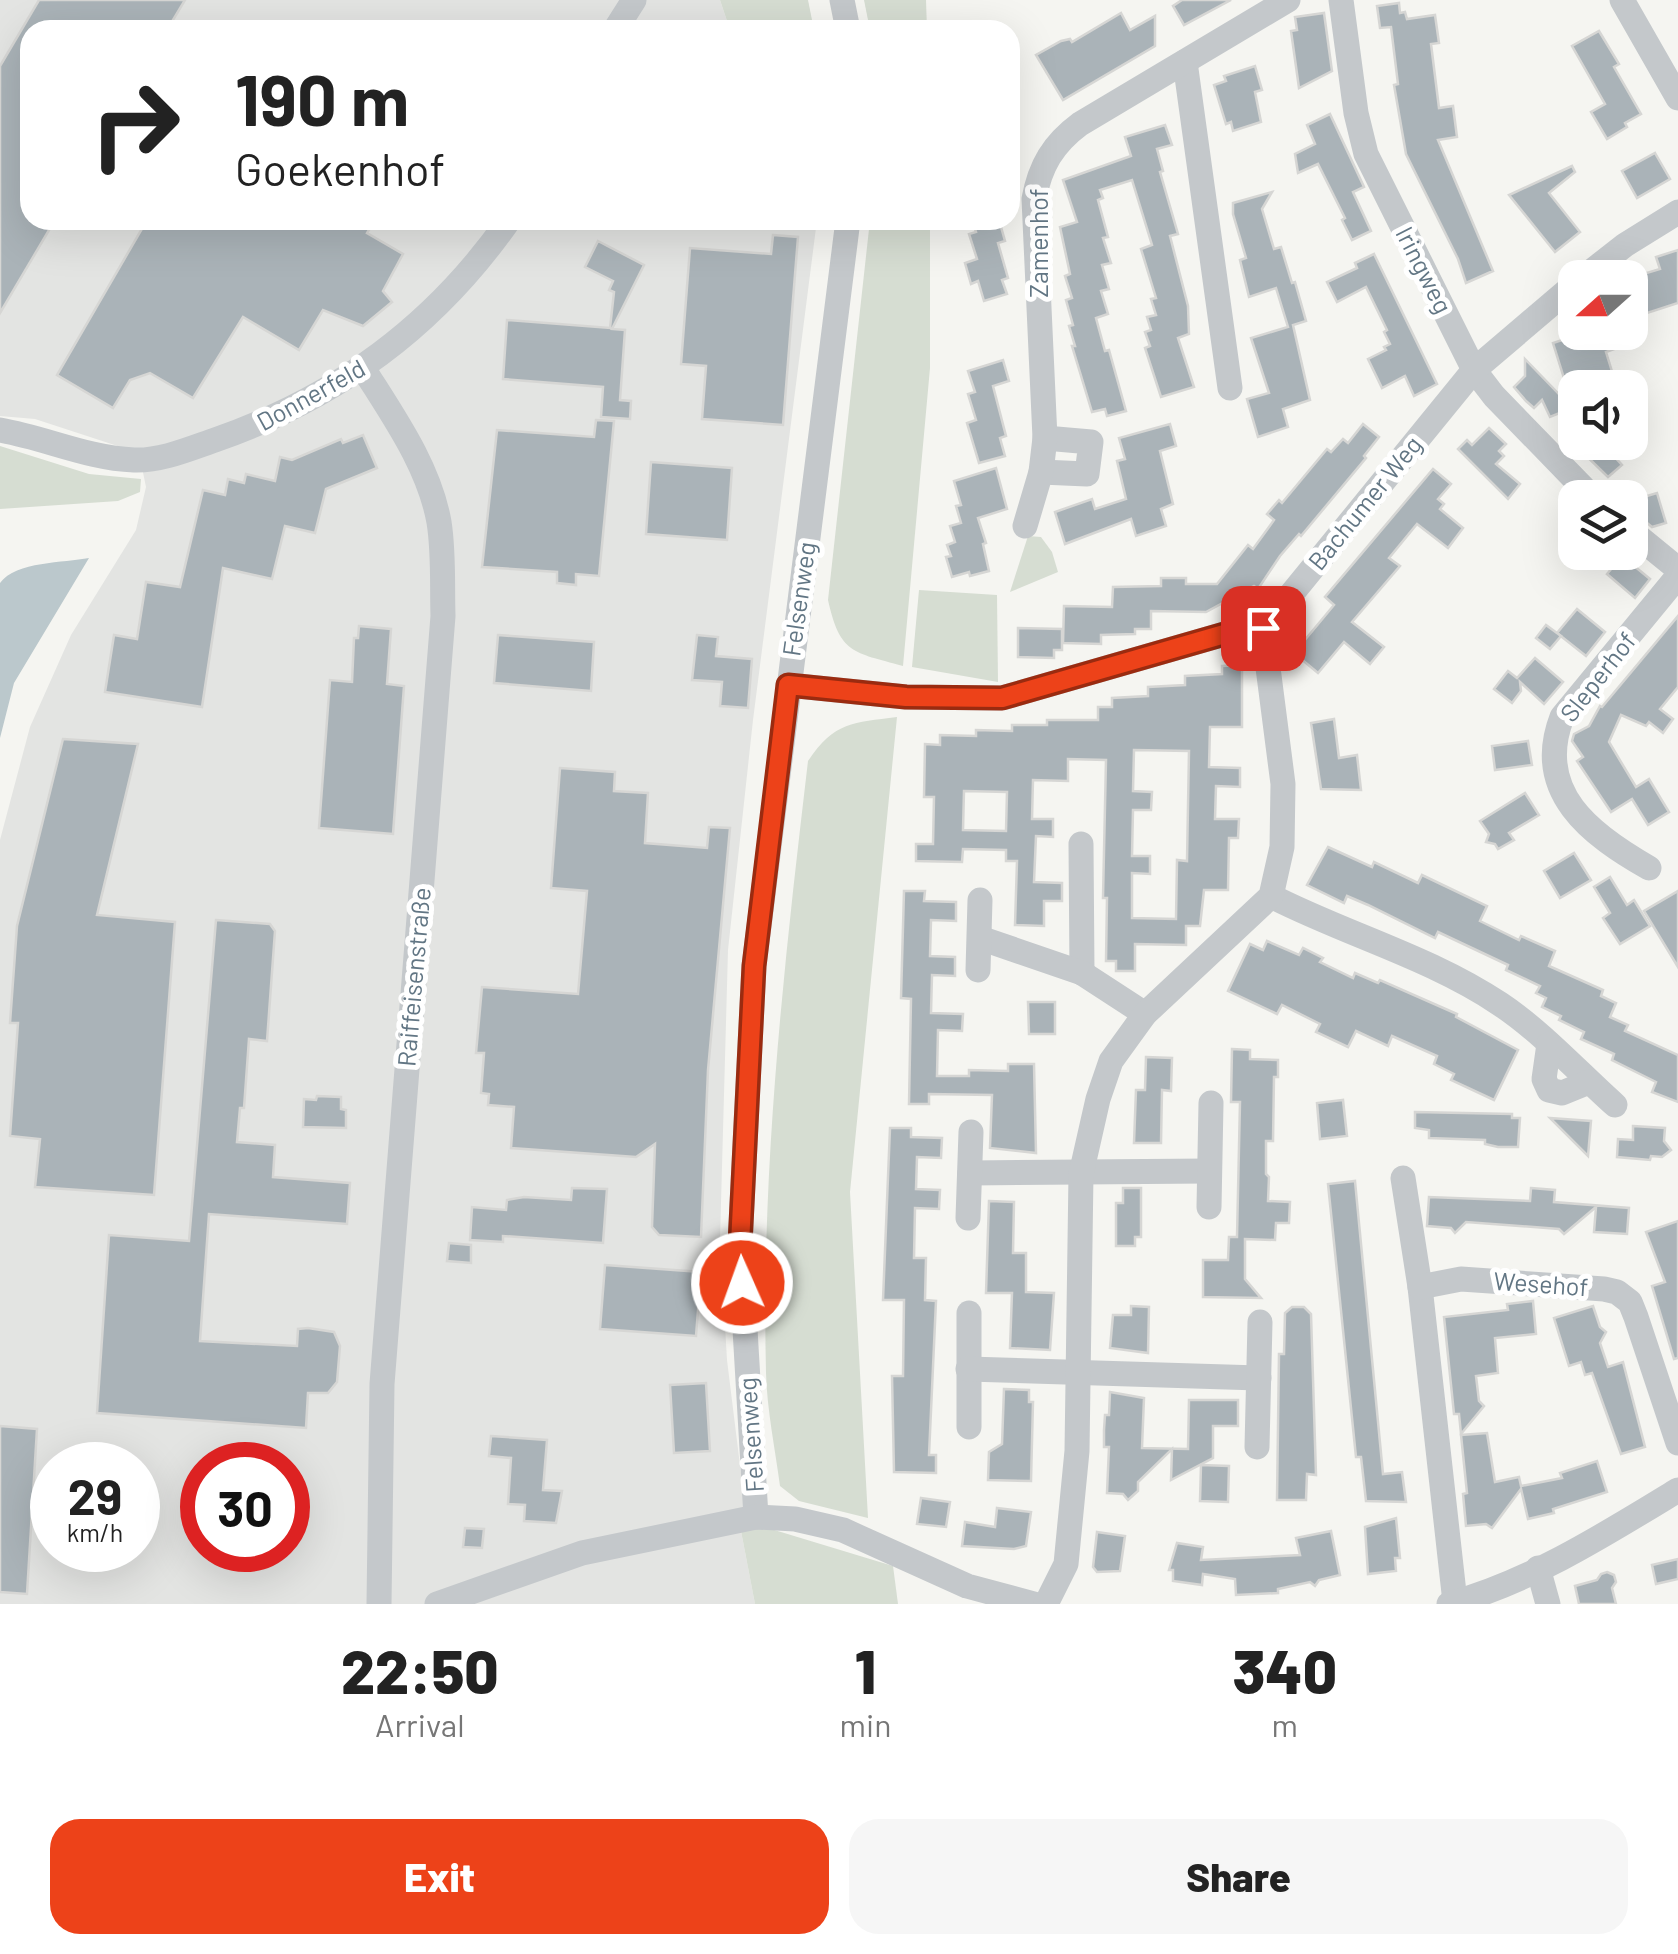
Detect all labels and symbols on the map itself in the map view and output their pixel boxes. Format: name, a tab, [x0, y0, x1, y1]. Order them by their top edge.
street label: Zamenhof	[1023, 188, 1053, 298]
street label: Iringweg	[1390, 221, 1459, 318]
north arrow	[1558, 260, 1648, 350]
street label: Donnerfeld	[251, 352, 370, 436]
street label: Bachumer Weg	[1301, 429, 1427, 575]
street label: Felsenweg	[775, 540, 821, 658]
pin	[1221, 586, 1306, 671]
street label: Sleperhof	[1553, 626, 1641, 727]
street label: Raiffeisenstraße	[390, 886, 436, 1068]
position arrow	[690, 1231, 794, 1335]
street label: Wesehof	[1493, 1265, 1589, 1301]
street label: Felsenweg	[731, 1377, 769, 1494]
speed limit sign: 30	[180, 1442, 310, 1572]

